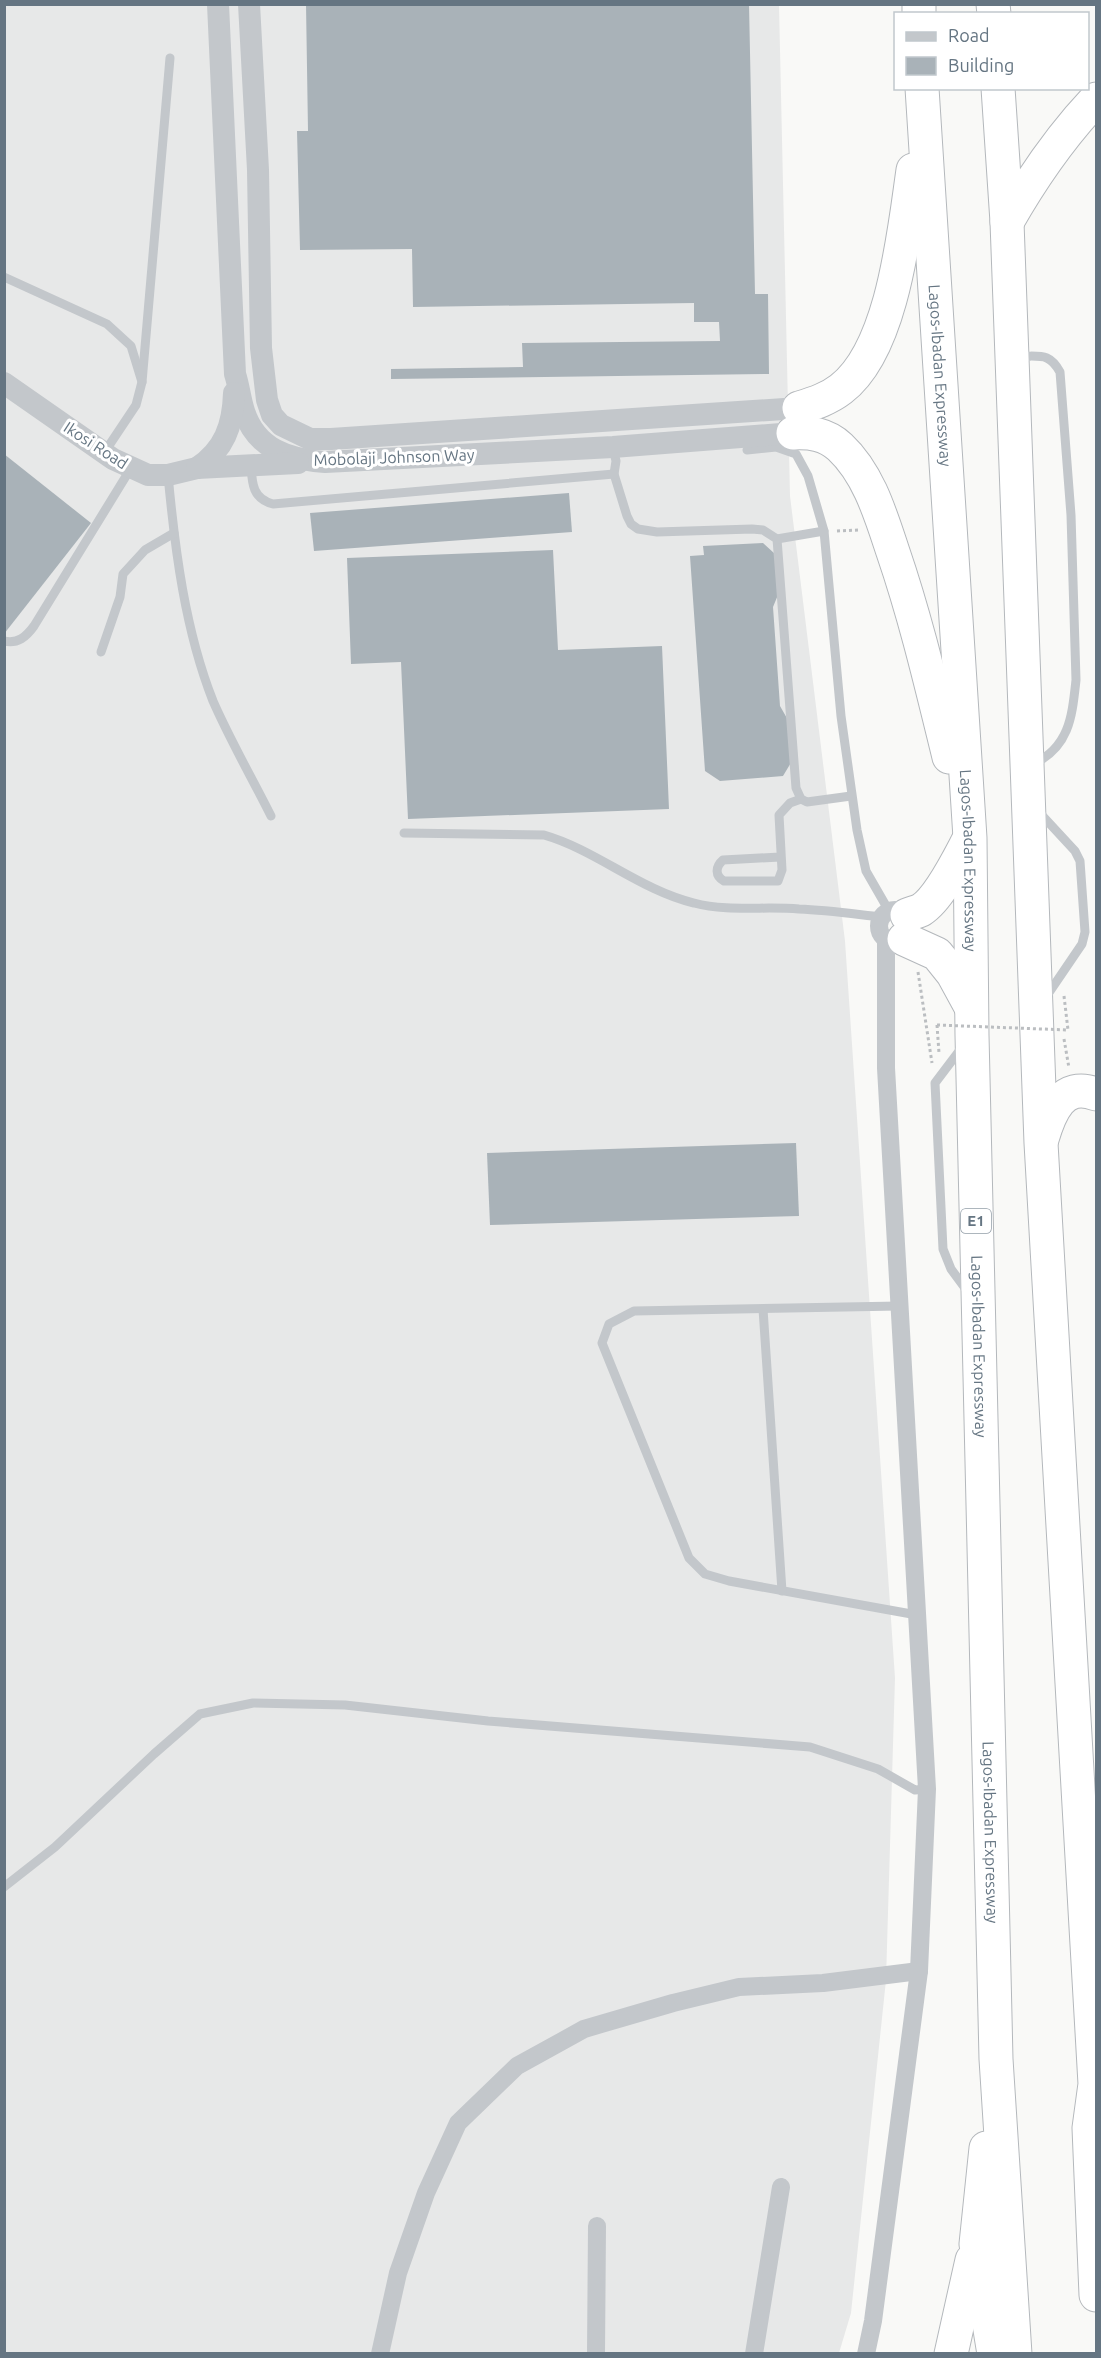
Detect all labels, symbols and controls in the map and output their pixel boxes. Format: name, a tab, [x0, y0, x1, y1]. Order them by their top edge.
legend	[894, 12, 1089, 90]
text: Road	[948, 25, 990, 45]
text: Building	[948, 55, 1014, 75]
street label: Lagos-Ibadan Expressway	[926, 284, 955, 467]
street label: Ikosi Road	[61, 418, 131, 472]
street label: Mobolaji Johnson Way	[313, 445, 475, 469]
street label: Lagos-Ibadan Expressway	[957, 769, 980, 952]
road number: E1	[961, 1209, 991, 1233]
street label: Lagos-Ibadan Expressway	[968, 1255, 990, 1438]
street label: Lagos-Ibadan Expressway	[980, 1741, 1002, 1924]

